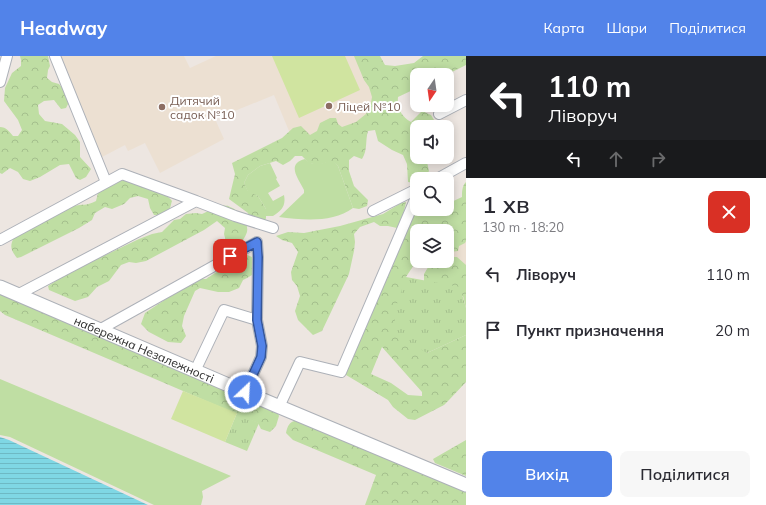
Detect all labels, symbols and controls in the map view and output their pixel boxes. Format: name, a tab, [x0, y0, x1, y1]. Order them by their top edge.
text: Headway	[20, 16, 107, 40]
text: Карта	[543, 19, 585, 37]
text: Шари	[607, 19, 647, 37]
text: Поділитися	[669, 19, 746, 37]
north arrow	[410, 68, 454, 112]
map controls	[410, 68, 454, 268]
text: 110 m	[548, 69, 631, 104]
icon: left	[482, 72, 534, 124]
place label: Дитячий садок №10	[170, 93, 235, 122]
place label: Ліцей №10	[337, 99, 401, 114]
marker: Ліцей №10	[324, 101, 334, 111]
marker: Дитячий садок №10	[157, 102, 167, 112]
text: Ліворуч	[548, 104, 617, 127]
button: sound	[410, 120, 454, 164]
icon: left	[563, 148, 585, 170]
icon: ahead	[605, 148, 627, 170]
icon: right	[647, 148, 669, 170]
button: search	[410, 172, 454, 216]
text: 1 хв	[482, 189, 530, 219]
button: close	[708, 191, 750, 233]
text: 130 m · 18:20	[482, 219, 564, 235]
button: layers	[410, 224, 454, 268]
pin	[213, 239, 247, 273]
icon: arrive	[219, 245, 241, 267]
icon: left	[482, 263, 504, 285]
text: Ліворуч	[516, 265, 576, 284]
text: 110 m	[706, 265, 750, 284]
street label: набережна Незалежності	[72, 312, 217, 386]
icon: arrive	[482, 319, 504, 341]
text: Пункт призначення	[516, 321, 664, 340]
text: 20 m	[715, 321, 750, 340]
position arrow	[224, 371, 266, 413]
button: Вихід	[482, 451, 612, 497]
button: Поділитися	[620, 451, 750, 497]

